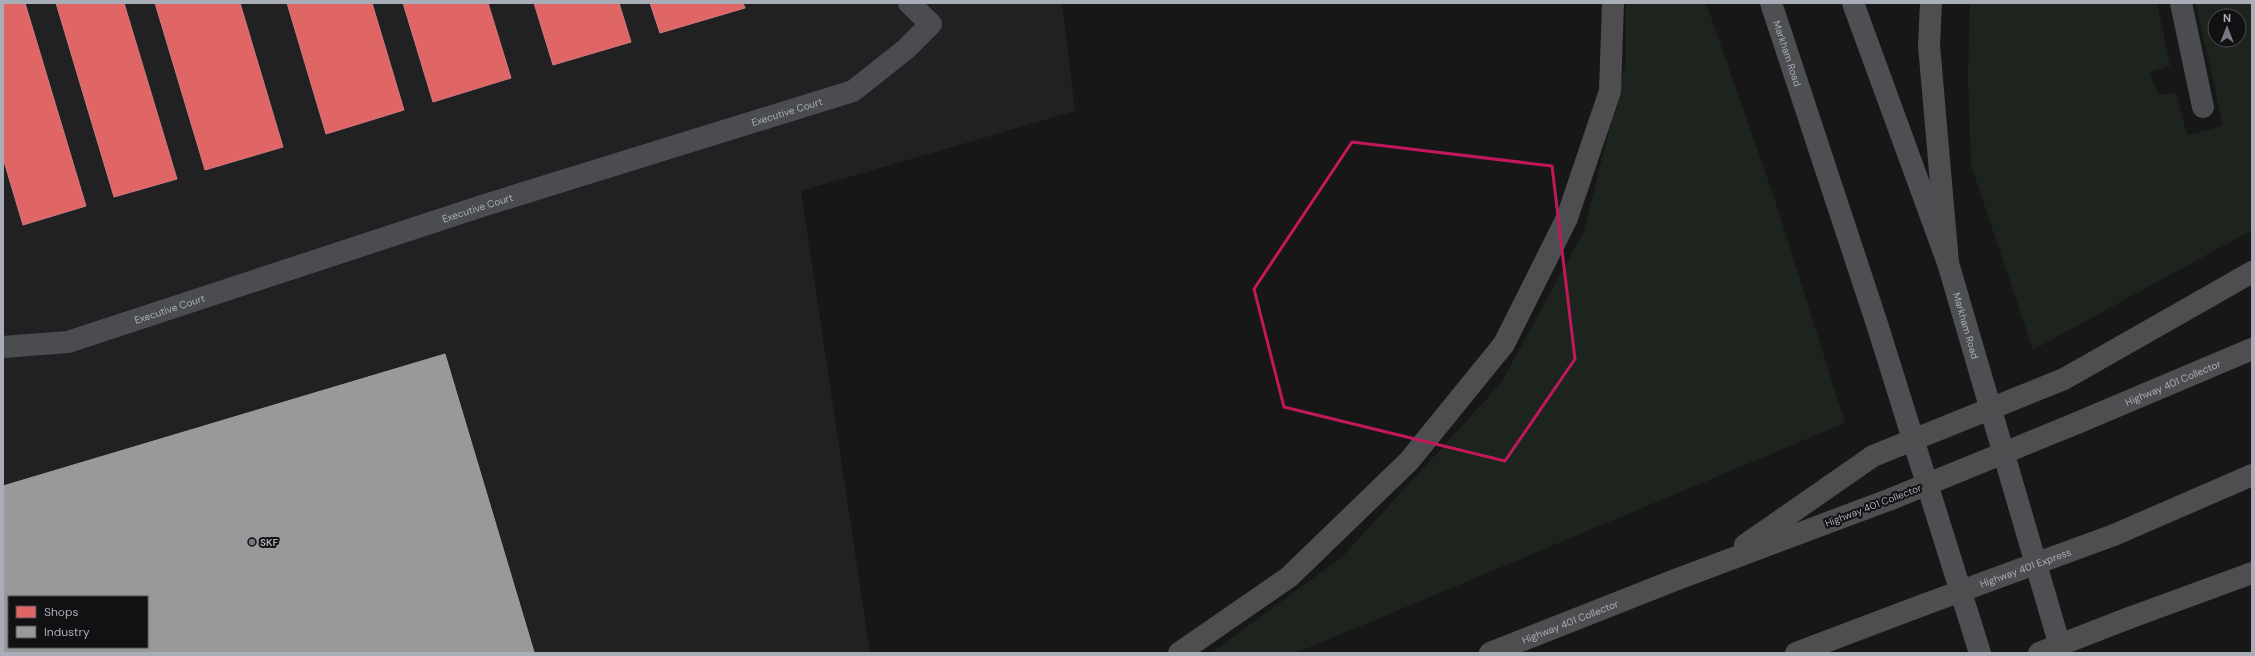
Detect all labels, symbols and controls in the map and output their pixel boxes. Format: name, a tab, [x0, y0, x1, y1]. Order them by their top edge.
north arrow	[2207, 8, 2247, 48]
text: N	[2223, 11, 2231, 25]
street label: Markham Road	[1770, 19, 1804, 88]
street label: Executive Court	[750, 95, 824, 129]
street label: Executive Court	[440, 191, 515, 226]
street label: Executive Court	[133, 291, 207, 327]
street label: Markham Road	[1950, 291, 1982, 361]
street label: Highway 401 Collector	[2123, 357, 2223, 409]
street label: Highway 401 Collector	[1823, 481, 1924, 530]
place label: SKF	[260, 536, 279, 549]
marker: SKF	[247, 537, 257, 547]
street label: Highway 401 Express	[1978, 545, 2073, 591]
legend	[8, 596, 148, 648]
street label: Highway 401 Collector	[1520, 597, 1621, 647]
text: Shops	[44, 604, 79, 620]
text: Industry	[44, 624, 90, 640]

